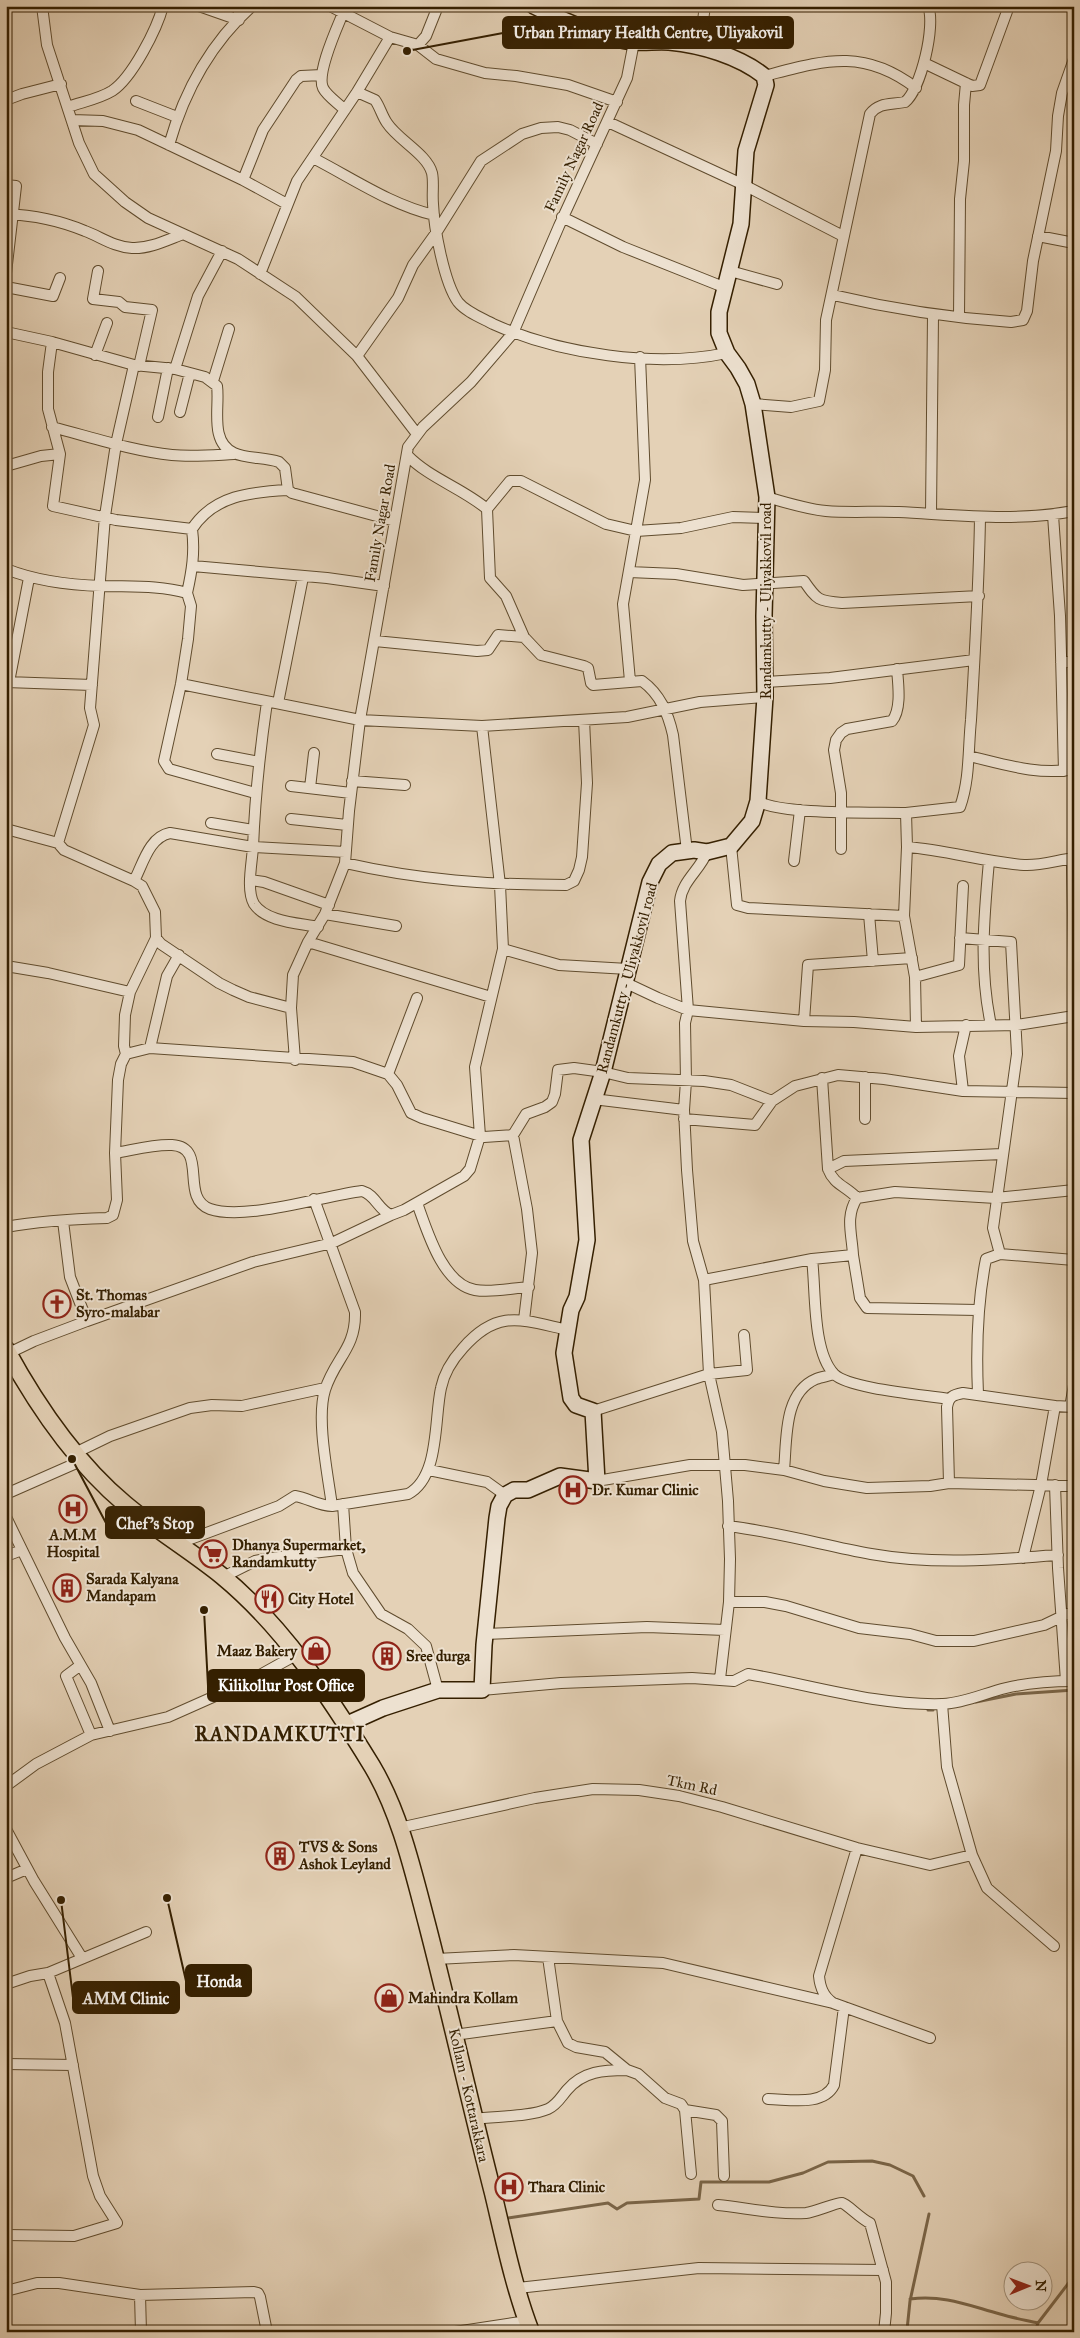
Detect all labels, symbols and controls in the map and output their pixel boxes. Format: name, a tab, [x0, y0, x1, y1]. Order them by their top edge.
callout: Urban Primary Health Centre, Uliyakovil	[503, 17, 793, 48]
text: Urban Primary Health Centre, Uliyakovil	[513, 23, 784, 43]
street label: Family Nagar Road	[541, 99, 608, 215]
street label: Family Nagar Road	[361, 462, 399, 583]
street label: Randamkutty - Uliyakkovil road	[757, 502, 775, 699]
street label: Randamkutty - Uliyakkovil road	[593, 880, 661, 1075]
place label: St. Thomas Syro-malabar	[76, 1286, 160, 1322]
church icon: St. Thomas Syro-malabar	[42, 1289, 72, 1319]
hospital icon: Dr. Kumar Clinic	[558, 1475, 588, 1505]
place label: Dr. Kumar Clinic	[592, 1481, 699, 1499]
hospital icon: A.M.M Hospital	[58, 1494, 88, 1524]
callout: Chef's Stop	[106, 1507, 204, 1538]
text: Chef's Stop	[116, 1514, 194, 1534]
place label: A.M.M Hospital	[46, 1526, 101, 1562]
place label: Dhanya Supermarket, Randamkutty	[232, 1536, 366, 1572]
supermarket icon: Dhanya Supermarket, Randamkutty	[198, 1539, 228, 1569]
place label: Sarada Kalyana Mandapam	[86, 1570, 179, 1606]
building icon: Sarada Kalyana Mandapam	[52, 1573, 82, 1603]
restaurant icon: City Hotel	[254, 1584, 284, 1614]
place label: City Hotel	[288, 1590, 355, 1609]
shop icon: Maaz Bakery	[301, 1636, 331, 1666]
building icon: Sree durga	[372, 1641, 402, 1671]
place label: Maaz Bakery	[217, 1642, 298, 1661]
place label: Sree durga	[406, 1647, 471, 1666]
callout: Kilikollur Post Office	[208, 1670, 364, 1701]
text: Kilikollur Post Office	[218, 1676, 355, 1695]
district label: RANDAMKUTTI	[195, 1722, 365, 1746]
street label: Tkm Rd	[665, 1771, 719, 1799]
place label: TVS & Sons Ashok Leyland	[298, 1838, 391, 1874]
building icon: TVS & Sons Ashok Leyland	[265, 1841, 295, 1871]
callout: Honda	[186, 1965, 251, 1996]
text: Honda	[196, 1972, 243, 1991]
callout: AMM Clinic	[73, 1982, 179, 2013]
shop icon: Mahindra Kollam	[374, 1983, 404, 2013]
text: AMM Clinic	[82, 1989, 170, 2008]
place label: Mahindra Kollam	[408, 1989, 519, 2007]
street label: Kollam - Kottarakkara	[445, 2026, 493, 2164]
hospital icon: Thara Clinic	[494, 2172, 524, 2202]
place label: Thara Clinic	[527, 2178, 606, 2196]
north arrow	[1002, 2260, 1052, 2310]
text: N	[1032, 2280, 1049, 2292]

